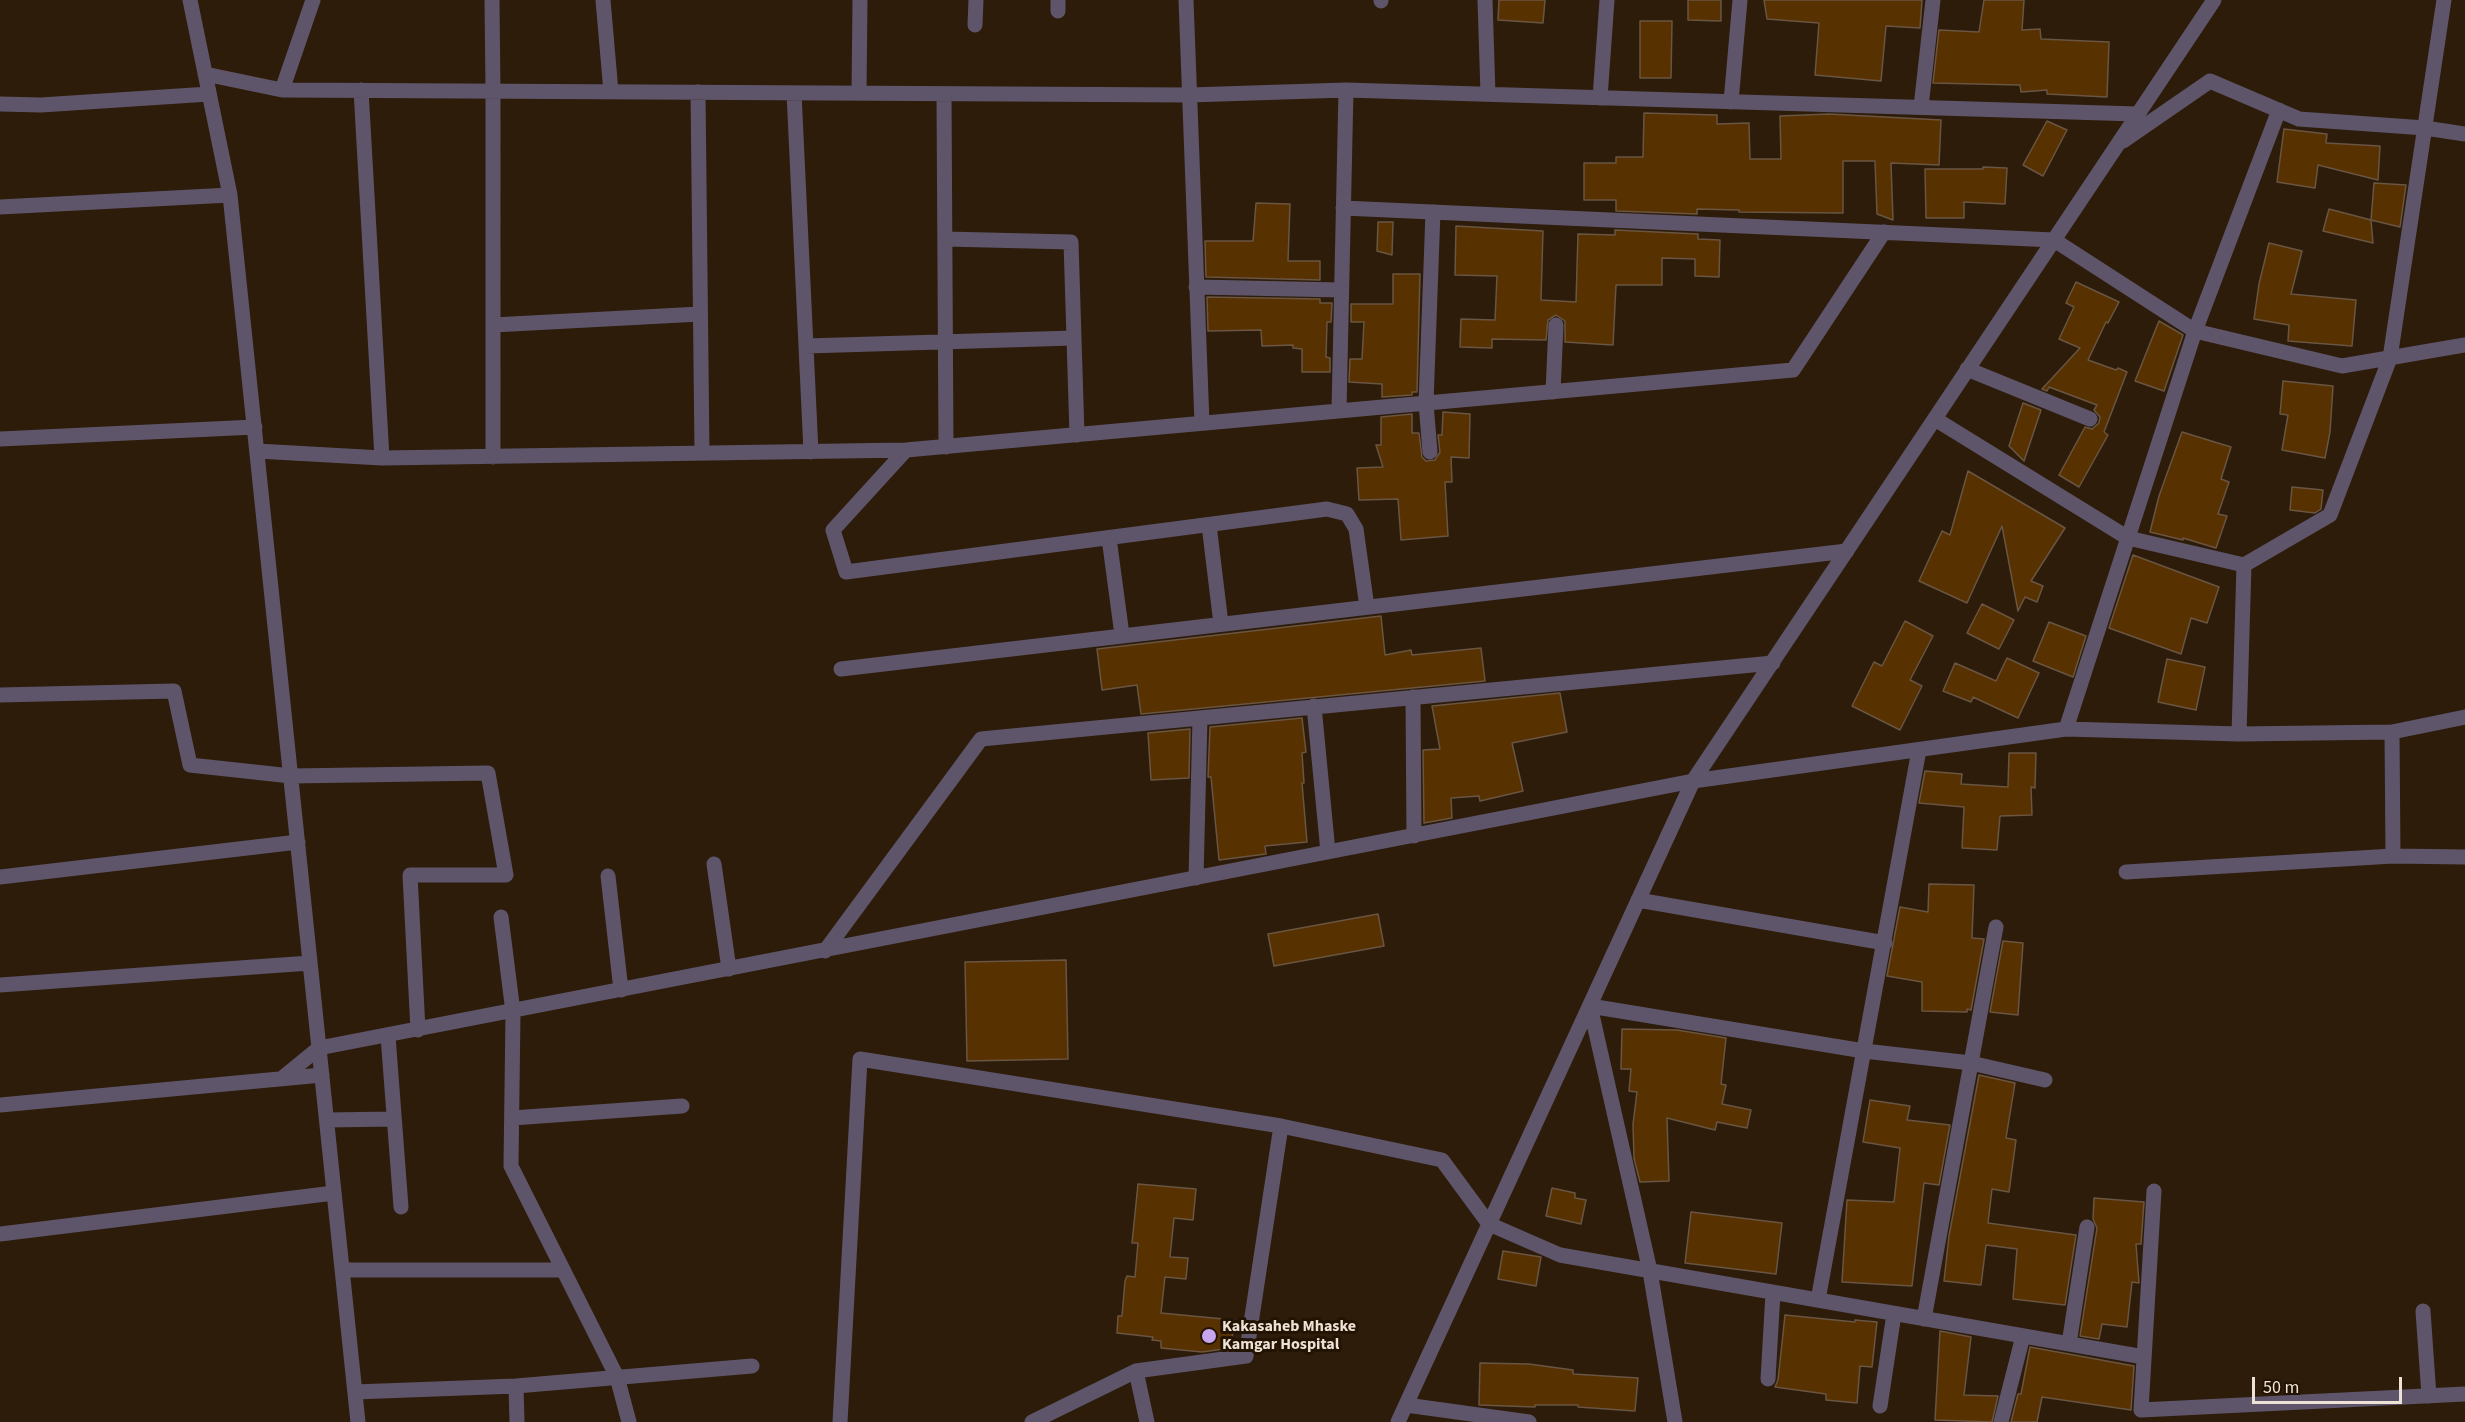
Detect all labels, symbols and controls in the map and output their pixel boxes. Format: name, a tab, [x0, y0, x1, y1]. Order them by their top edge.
place label: Kakasaheb Mhaske Kamgar Hospital	[1222, 1317, 1356, 1355]
marker: Kakasaheb Mhaske Kamgar Hospital	[1200, 1327, 1218, 1345]
scale bar	[2255, 1365, 2405, 1403]
text: 50 m	[2263, 1375, 2299, 1400]

